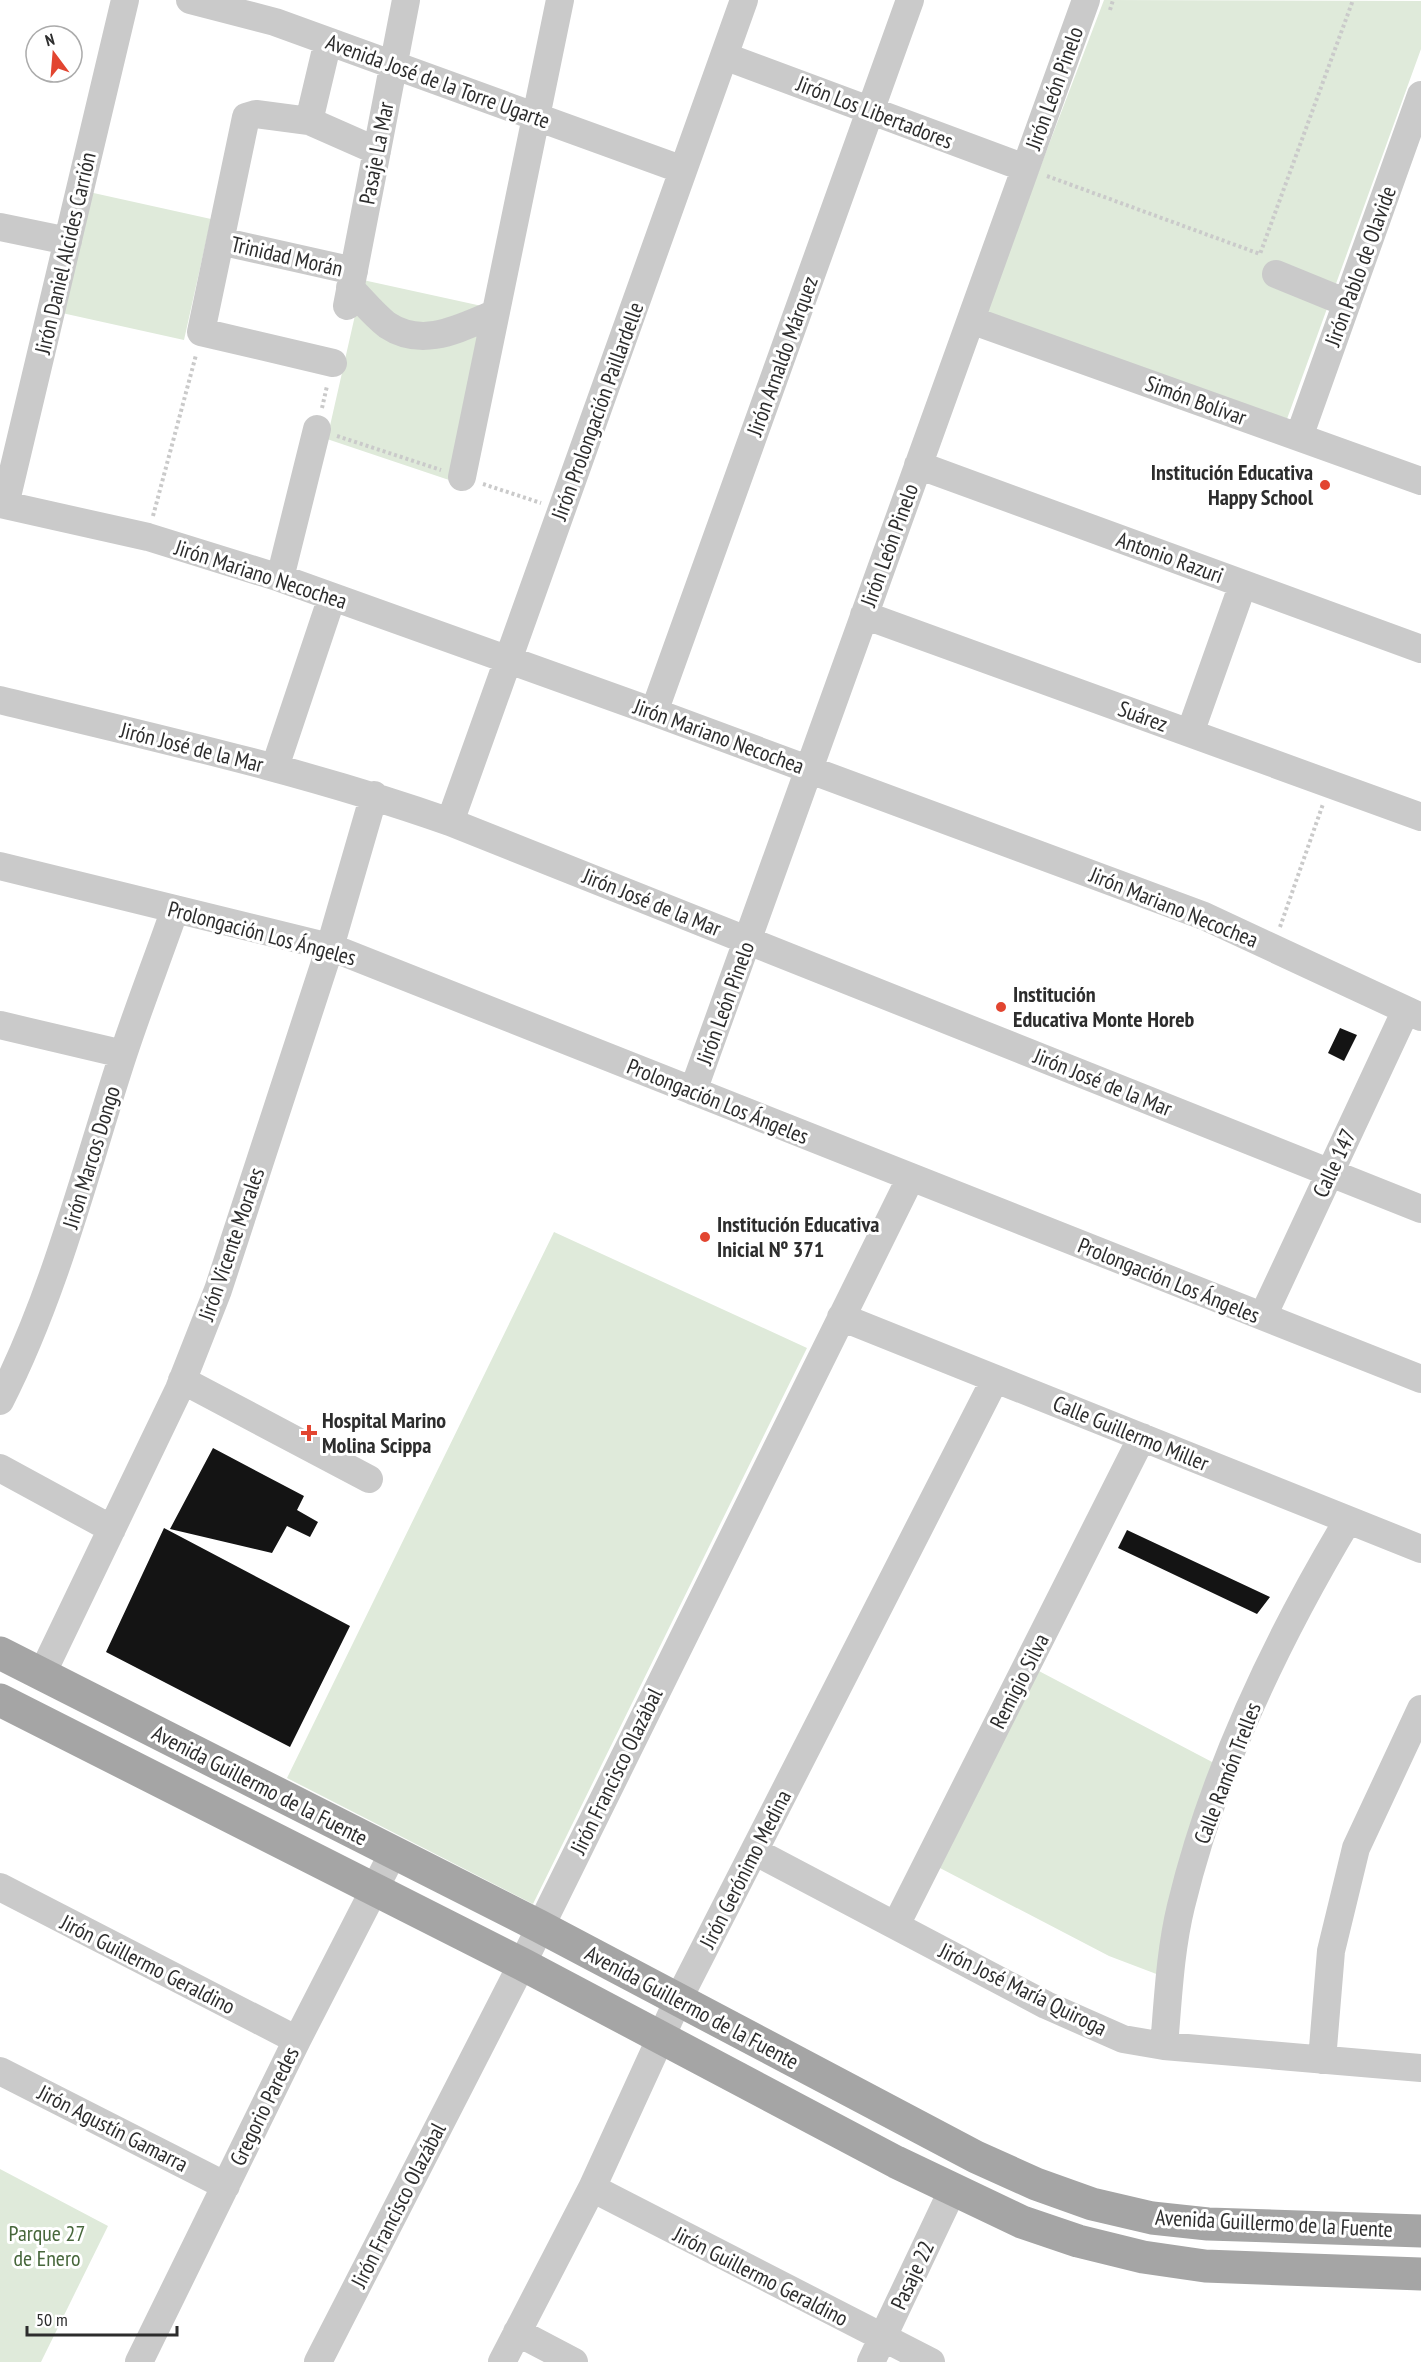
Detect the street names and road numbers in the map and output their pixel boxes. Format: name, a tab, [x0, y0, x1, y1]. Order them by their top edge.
street label: Jirón León Pinelo	[1018, 23, 1089, 154]
street label: Avenida José de la Torre Ugarte	[322, 27, 554, 135]
street label: Jirón Los Libertadores	[792, 69, 957, 155]
street label: Pasaje La Mar	[352, 99, 400, 207]
street label: Jirón Daniel Alcides Carrión	[28, 149, 102, 358]
street label: Jirón Pablo de Olavide	[1318, 182, 1402, 351]
street label: Trinidad Morán	[228, 230, 346, 282]
street label: Jirón Arnaldo Márquez	[740, 272, 824, 441]
street label: Jirón Prolongación Paillardelle	[544, 298, 649, 525]
street label: Simón Bolívar	[1142, 369, 1250, 431]
street label: Jirón León Pinelo	[853, 480, 924, 611]
street label: Antonio Razuri	[1113, 525, 1227, 589]
street label: Jirón Mariano Necochea	[170, 533, 351, 615]
street label: Jirón Mariano Necochea	[629, 692, 808, 780]
street label: Suárez	[1114, 694, 1172, 738]
street label: Jirón José de la Mar	[117, 715, 267, 778]
street label: Jirón Mariano Necochea	[1085, 860, 1262, 954]
street label: Jirón José de la Mar	[578, 861, 725, 942]
street label: Prolongación Los Ángeles	[165, 894, 359, 972]
street label: Jirón León Pinelo	[689, 938, 760, 1069]
street label: Jirón José de la Mar	[1029, 1041, 1176, 1122]
street label: Prolongación Los Ángeles	[623, 1052, 813, 1150]
street label: Jirón Marcos Dongo	[56, 1082, 126, 1233]
street label: Calle 147	[1306, 1124, 1362, 1202]
street label: Jirón Vicente Morales	[191, 1164, 270, 1325]
street label: Prolongación Los Ángeles	[1074, 1231, 1264, 1329]
street label: Calle Guillermo Miller	[1049, 1389, 1213, 1477]
street label: Remigio Silva	[983, 1629, 1055, 1733]
street label: Jirón Francisco Olazábal	[563, 1683, 669, 1860]
street label: Calle Ramón Trelles	[1187, 1698, 1267, 1848]
street label: Avenida Guillermo de la Fuente	[148, 1719, 372, 1851]
street label: Jirón Gerónimo Medina	[693, 1785, 797, 1954]
street label: Jirón Guillermo Geraldino	[55, 1907, 240, 2020]
street label: Jirón José María Quiroga	[934, 1936, 1111, 2042]
street label: Avenida Guillermo de la Fuente	[580, 1939, 804, 2075]
street label: Gregorio Paredes	[223, 2042, 305, 2170]
street label: Jirón Agustín Gamarra	[32, 2078, 193, 2178]
street label: Jirón Francisco Olazábal	[344, 2117, 452, 2293]
street label: Avenida Guillermo de la Fuente	[1154, 2203, 1394, 2243]
street label: Jirón Guillermo Geraldino	[668, 2219, 853, 2332]
street label: Pasaje 22	[884, 2236, 940, 2314]

